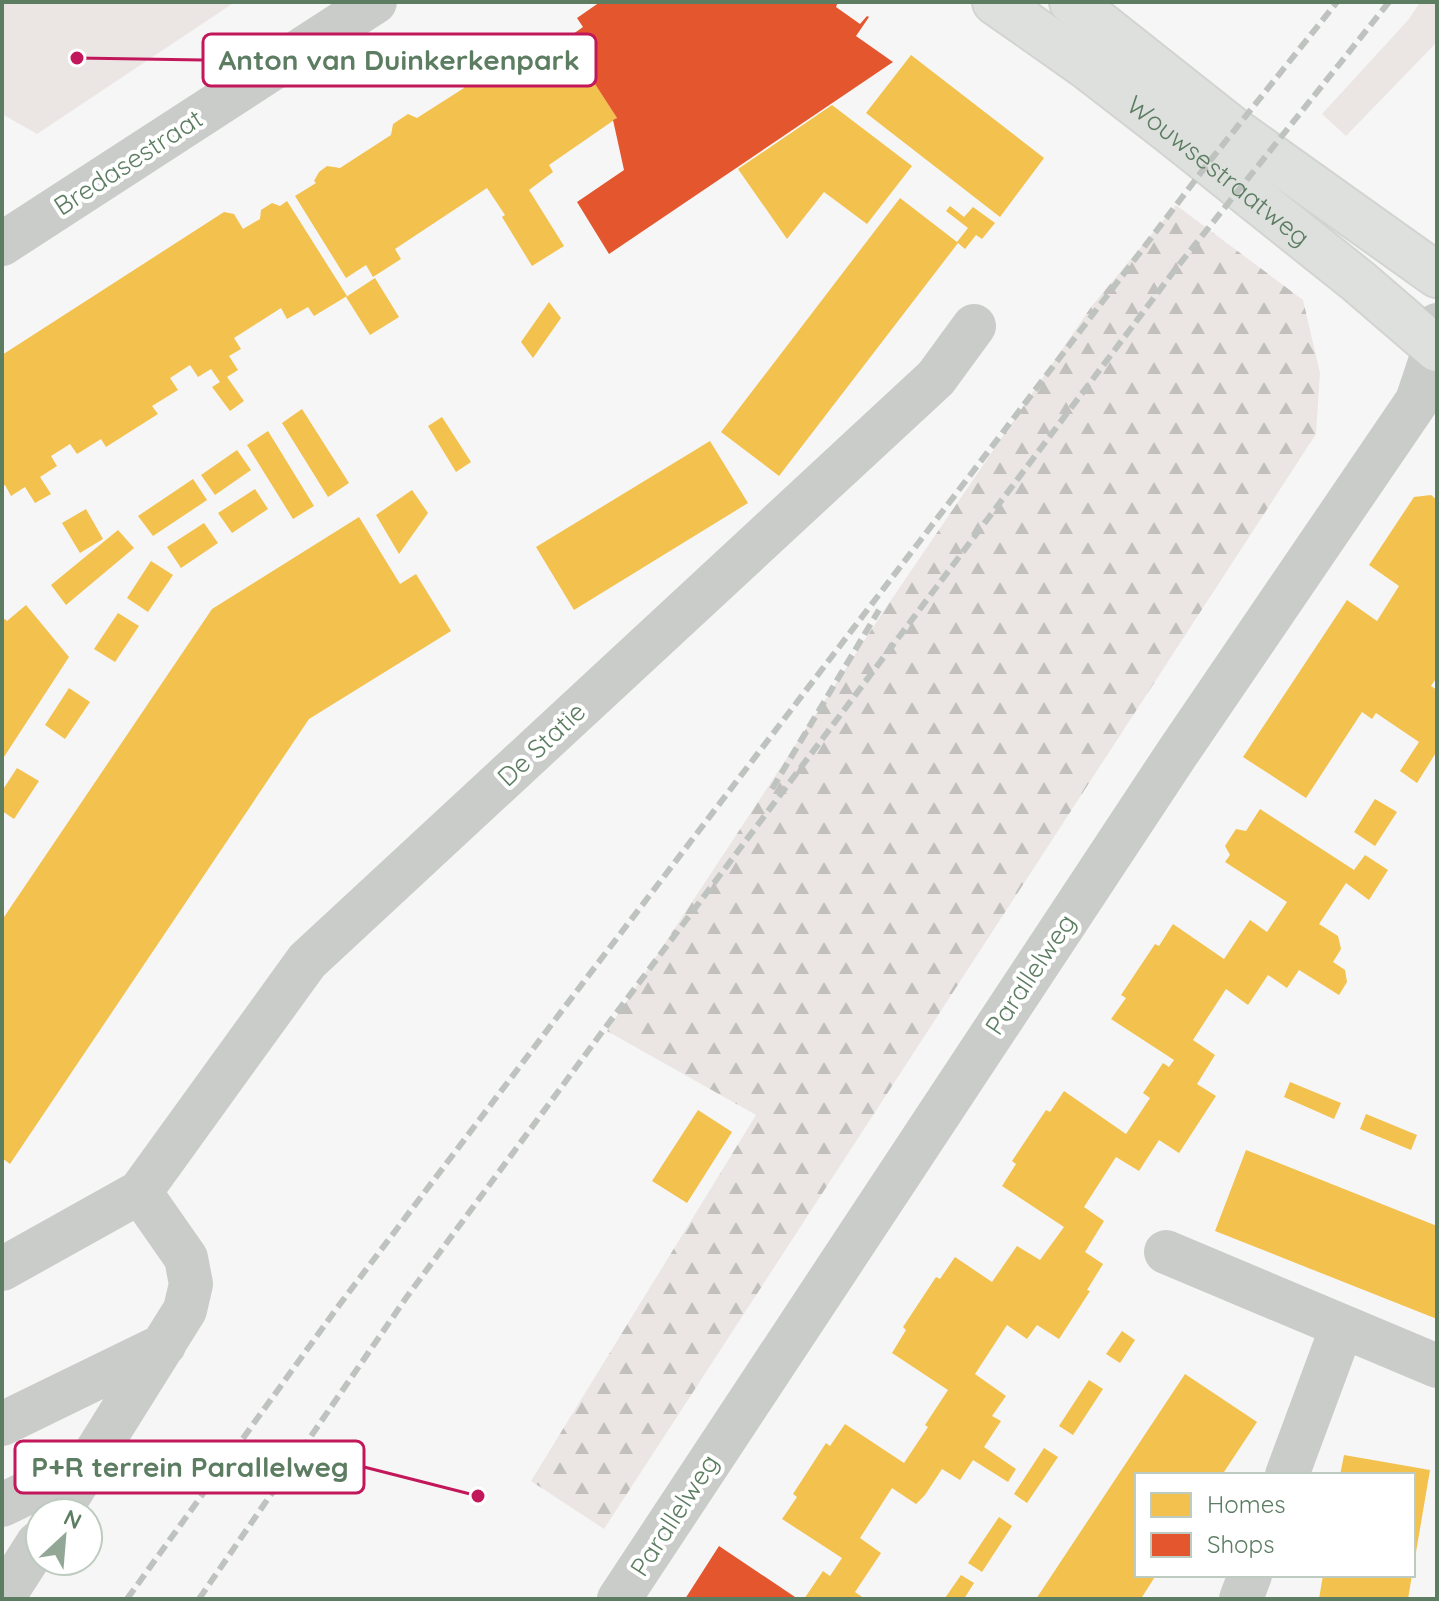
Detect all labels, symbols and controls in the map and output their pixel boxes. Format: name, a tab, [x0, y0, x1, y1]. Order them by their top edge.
callout: Anton van Duinkerkenpark	[203, 34, 596, 86]
text: Anton van Duinkerkenpark	[218, 42, 580, 77]
street label: Wouwsestraatweg	[1121, 88, 1317, 253]
street label: Bredasestraat	[47, 102, 209, 222]
street label: De Statie	[490, 695, 592, 793]
street label: Parallelweg	[977, 907, 1083, 1041]
callout: P+R terrein Parallelweg	[15, 1441, 364, 1493]
street label: Parallelweg	[622, 1448, 726, 1582]
text: P+R terrein Parallelweg	[31, 1449, 349, 1484]
legend	[1135, 1473, 1415, 1577]
text: Homes	[1207, 1489, 1285, 1519]
north arrow	[24, 1497, 104, 1577]
text: N	[59, 1503, 86, 1535]
text: Shops	[1207, 1529, 1274, 1559]

